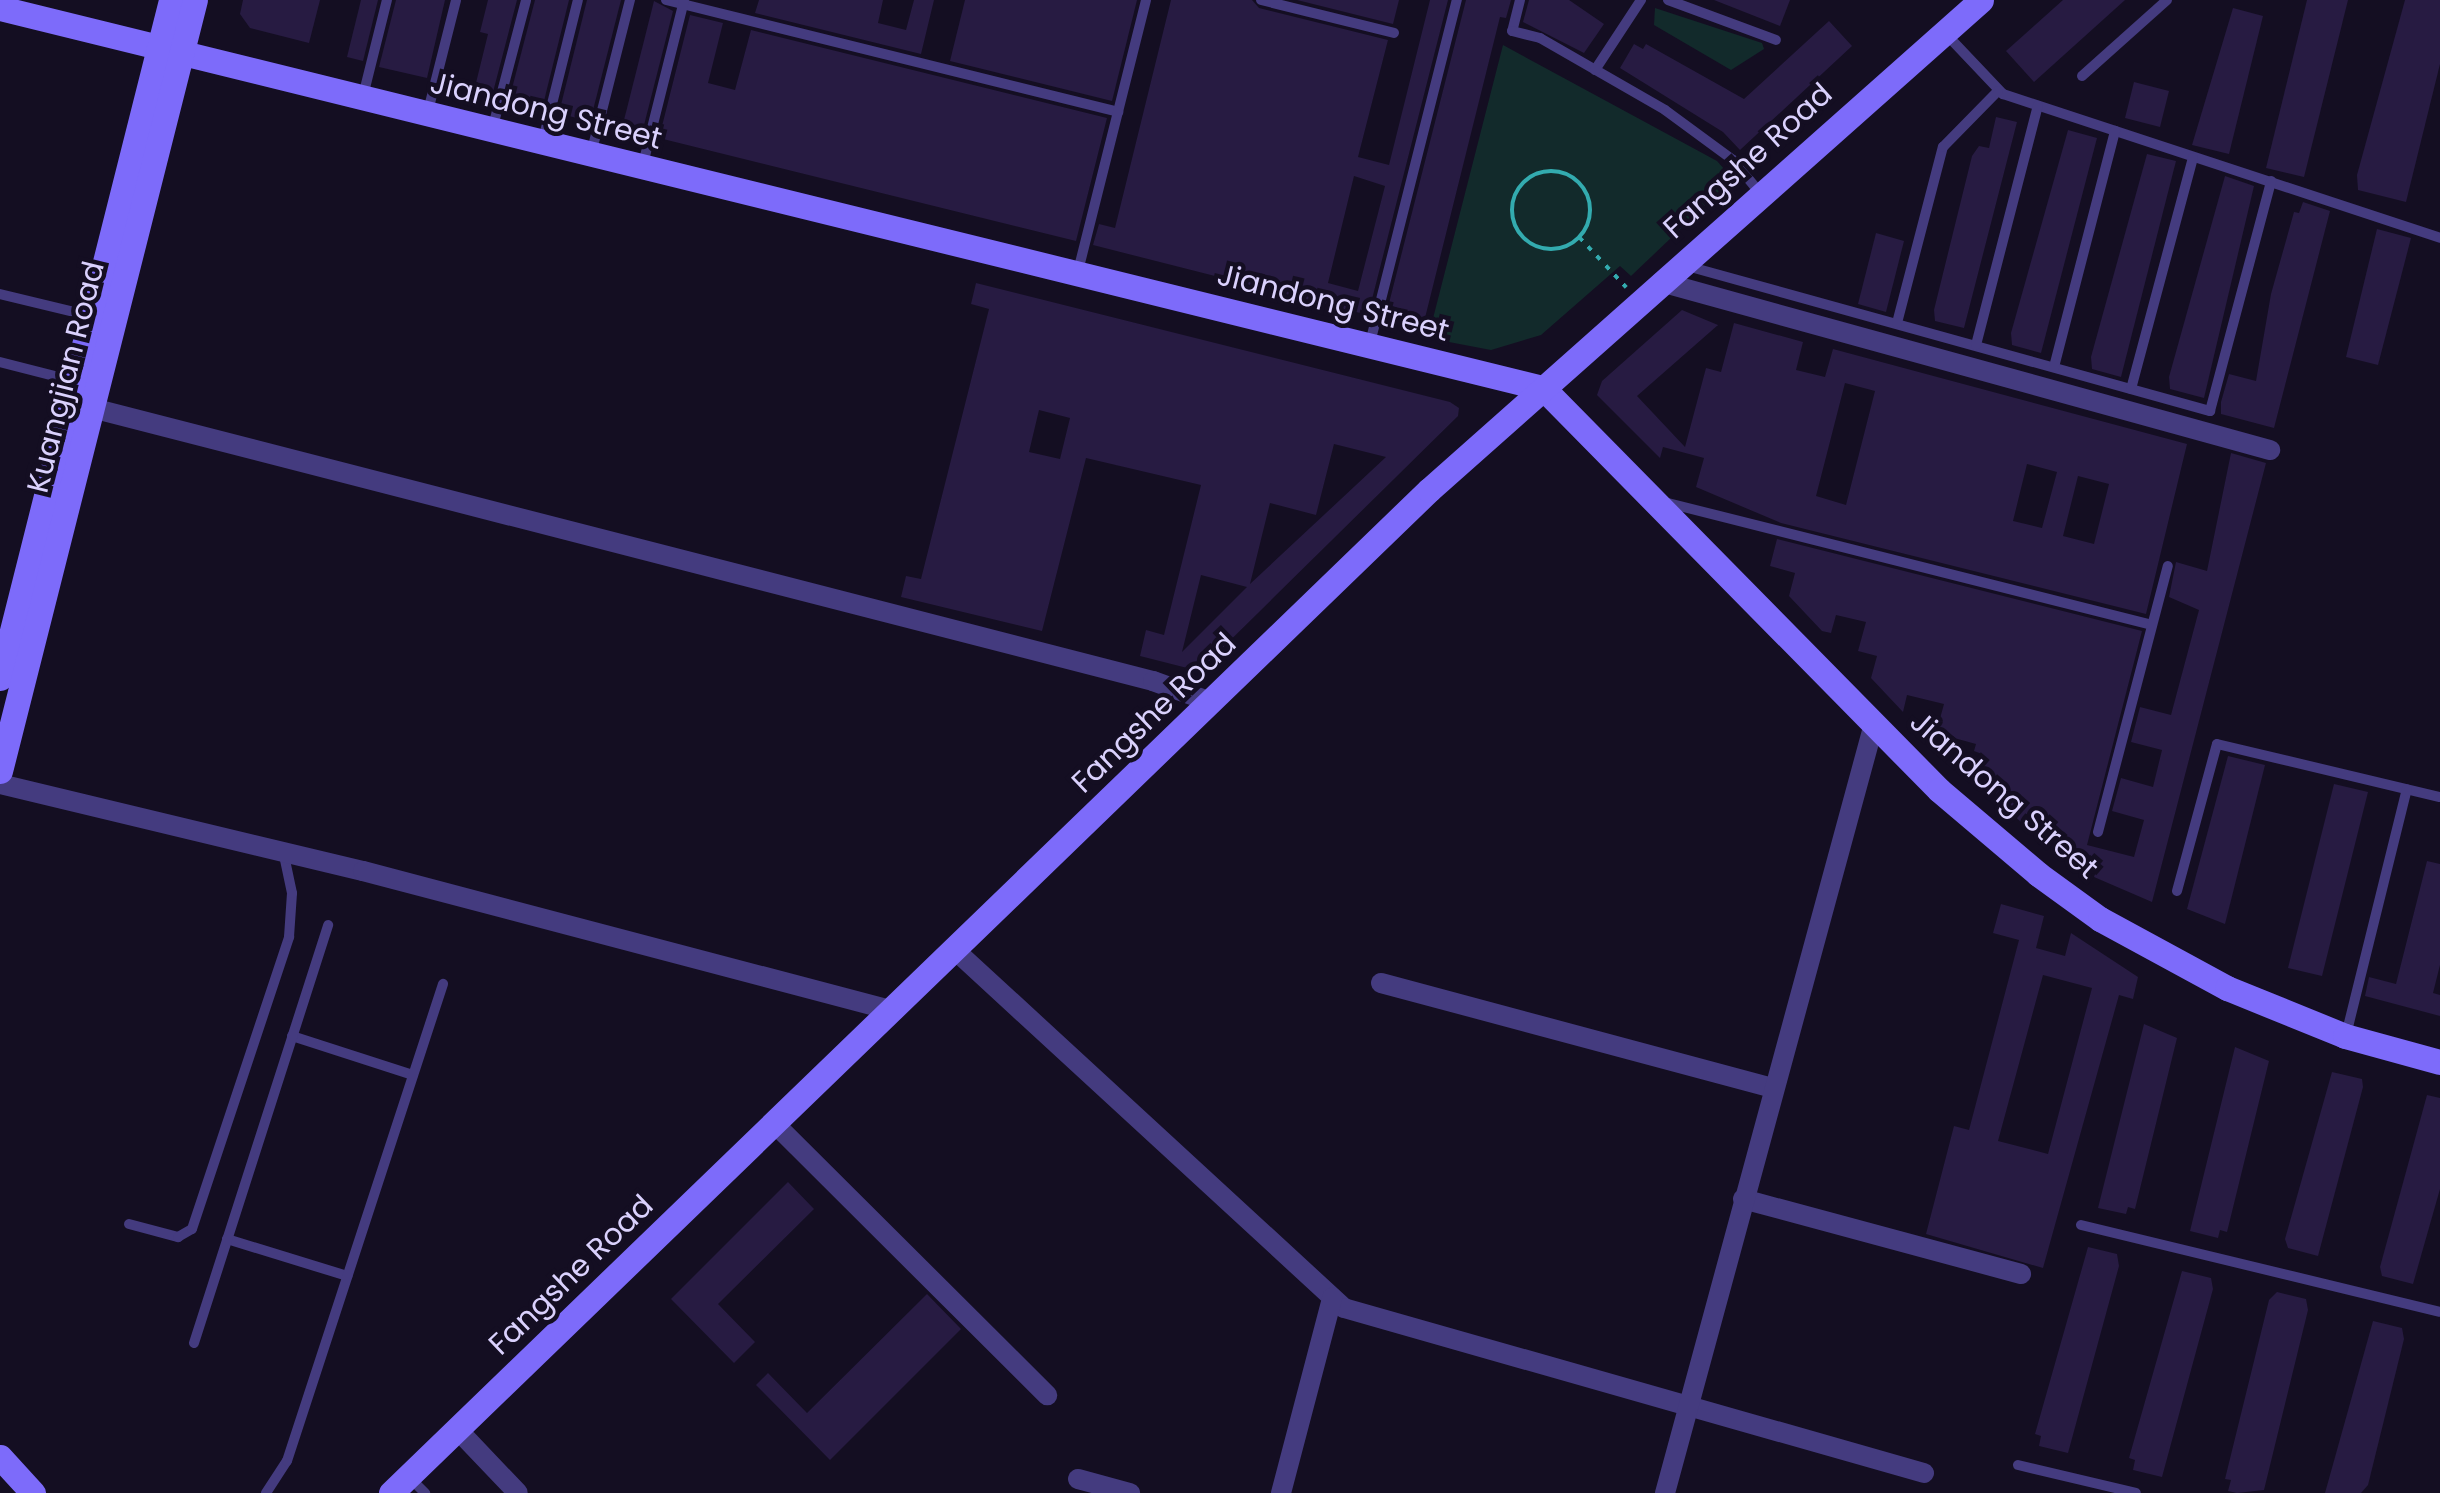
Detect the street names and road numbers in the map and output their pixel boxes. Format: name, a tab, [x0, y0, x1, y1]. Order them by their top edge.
street label: Jiandong Street	[426, 65, 666, 157]
street label: Fangshe Road	[1656, 76, 1840, 246]
street label: Jiandong Street	[1213, 257, 1453, 349]
street label: Kuangjian Road	[20, 258, 112, 496]
street label: Fangshe Road	[1064, 626, 1244, 800]
street label: Jiandong Street	[1903, 703, 2105, 887]
street label: Fangshe Road	[481, 1188, 661, 1362]

